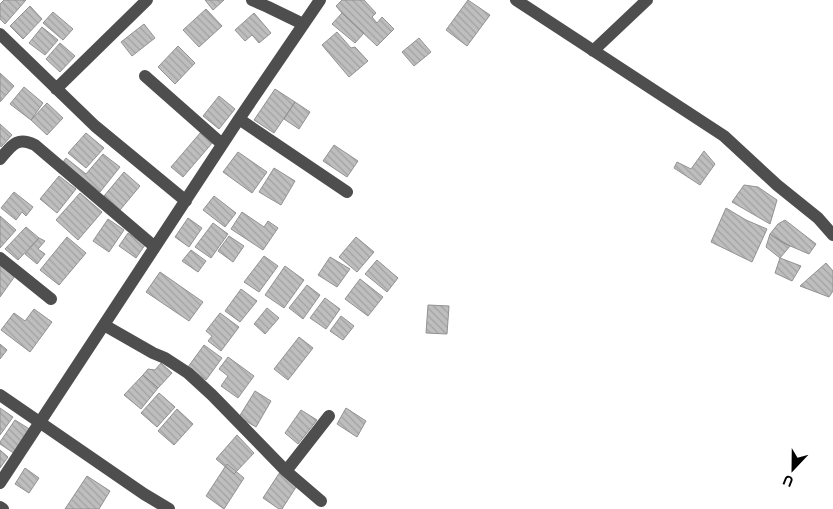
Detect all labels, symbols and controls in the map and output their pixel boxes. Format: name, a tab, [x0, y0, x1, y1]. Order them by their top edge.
north arrow	[768, 444, 818, 494]
text: U	[781, 471, 796, 490]

